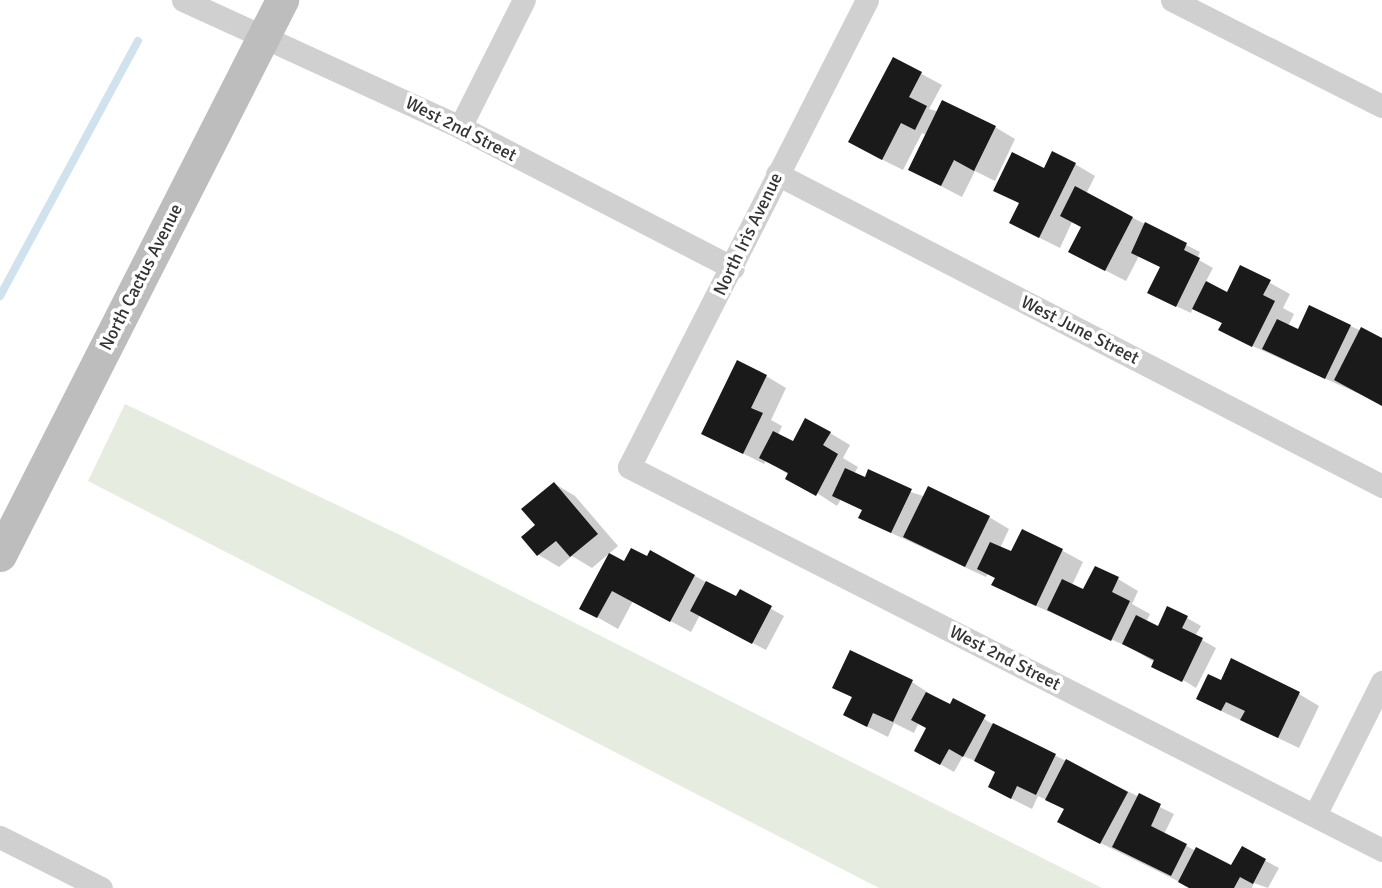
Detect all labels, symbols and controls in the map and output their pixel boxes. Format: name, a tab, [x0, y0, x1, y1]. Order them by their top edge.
street label: West 2nd Street	[402, 92, 520, 166]
street label: North Iris Avenue	[709, 169, 787, 299]
street label: North Cactus Avenue	[95, 200, 187, 354]
street label: West June Street	[1017, 291, 1143, 369]
street label: West 2nd Street	[946, 621, 1064, 695]

